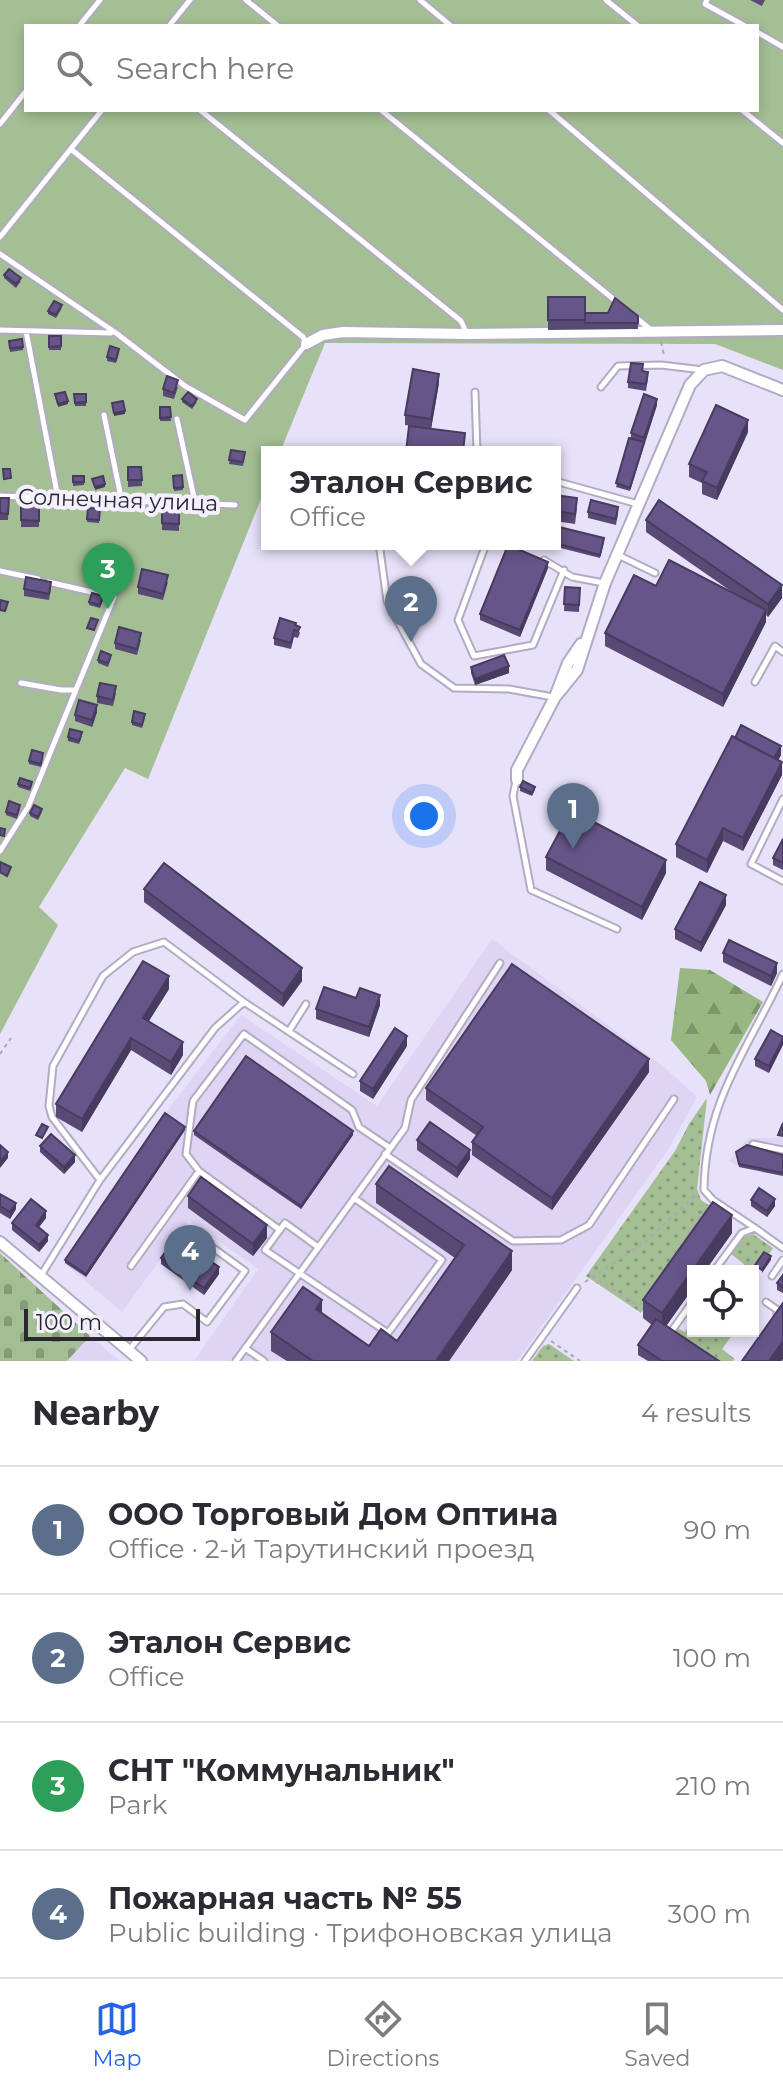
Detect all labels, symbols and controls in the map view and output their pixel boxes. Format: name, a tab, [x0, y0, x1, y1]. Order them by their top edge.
search box	[24, 24, 759, 112]
icon: search	[52, 46, 96, 90]
text: Search here	[116, 50, 294, 87]
popup	[261, 446, 561, 550]
text: Эталон Сервис	[289, 464, 533, 501]
street label: Солнечная улица	[18, 483, 218, 517]
text: Office	[289, 501, 366, 533]
pin: 3	[82, 543, 134, 609]
pin: 2	[385, 576, 437, 642]
pin: 1	[547, 783, 599, 849]
your location	[404, 796, 444, 836]
pin: 4	[164, 1225, 216, 1291]
map controls	[687, 1265, 759, 1337]
button: locate	[687, 1265, 759, 1337]
scale bar	[24, 1305, 200, 1341]
text: 100 m	[36, 1309, 102, 1336]
text: Nearby	[32, 1392, 159, 1434]
text: 4 results	[641, 1397, 751, 1429]
text: ООО Торговый Дом Оптина	[108, 1496, 558, 1533]
text: 1	[53, 1514, 63, 1546]
text: 90 m	[684, 1514, 751, 1546]
text: Office · 2-й Тарутинский проезд	[108, 1533, 534, 1565]
text: Эталон Сервис	[108, 1624, 351, 1661]
text: 2	[50, 1642, 66, 1674]
text: 100 m	[673, 1642, 751, 1674]
text: Office	[108, 1661, 185, 1693]
text: СНТ "Коммунальник"	[108, 1752, 455, 1789]
text: 3	[50, 1770, 66, 1802]
text: 210 m	[675, 1770, 751, 1802]
text: Park	[108, 1789, 167, 1821]
text: Пожарная часть № 55	[108, 1880, 462, 1917]
text: 4	[49, 1898, 67, 1930]
text: 300 m	[668, 1898, 751, 1930]
text: Public building · Трифоновская улица	[108, 1917, 612, 1949]
tab: Map	[93, 1997, 141, 2072]
tab: Directions	[327, 1997, 439, 2072]
tab: Saved	[624, 1997, 690, 2072]

